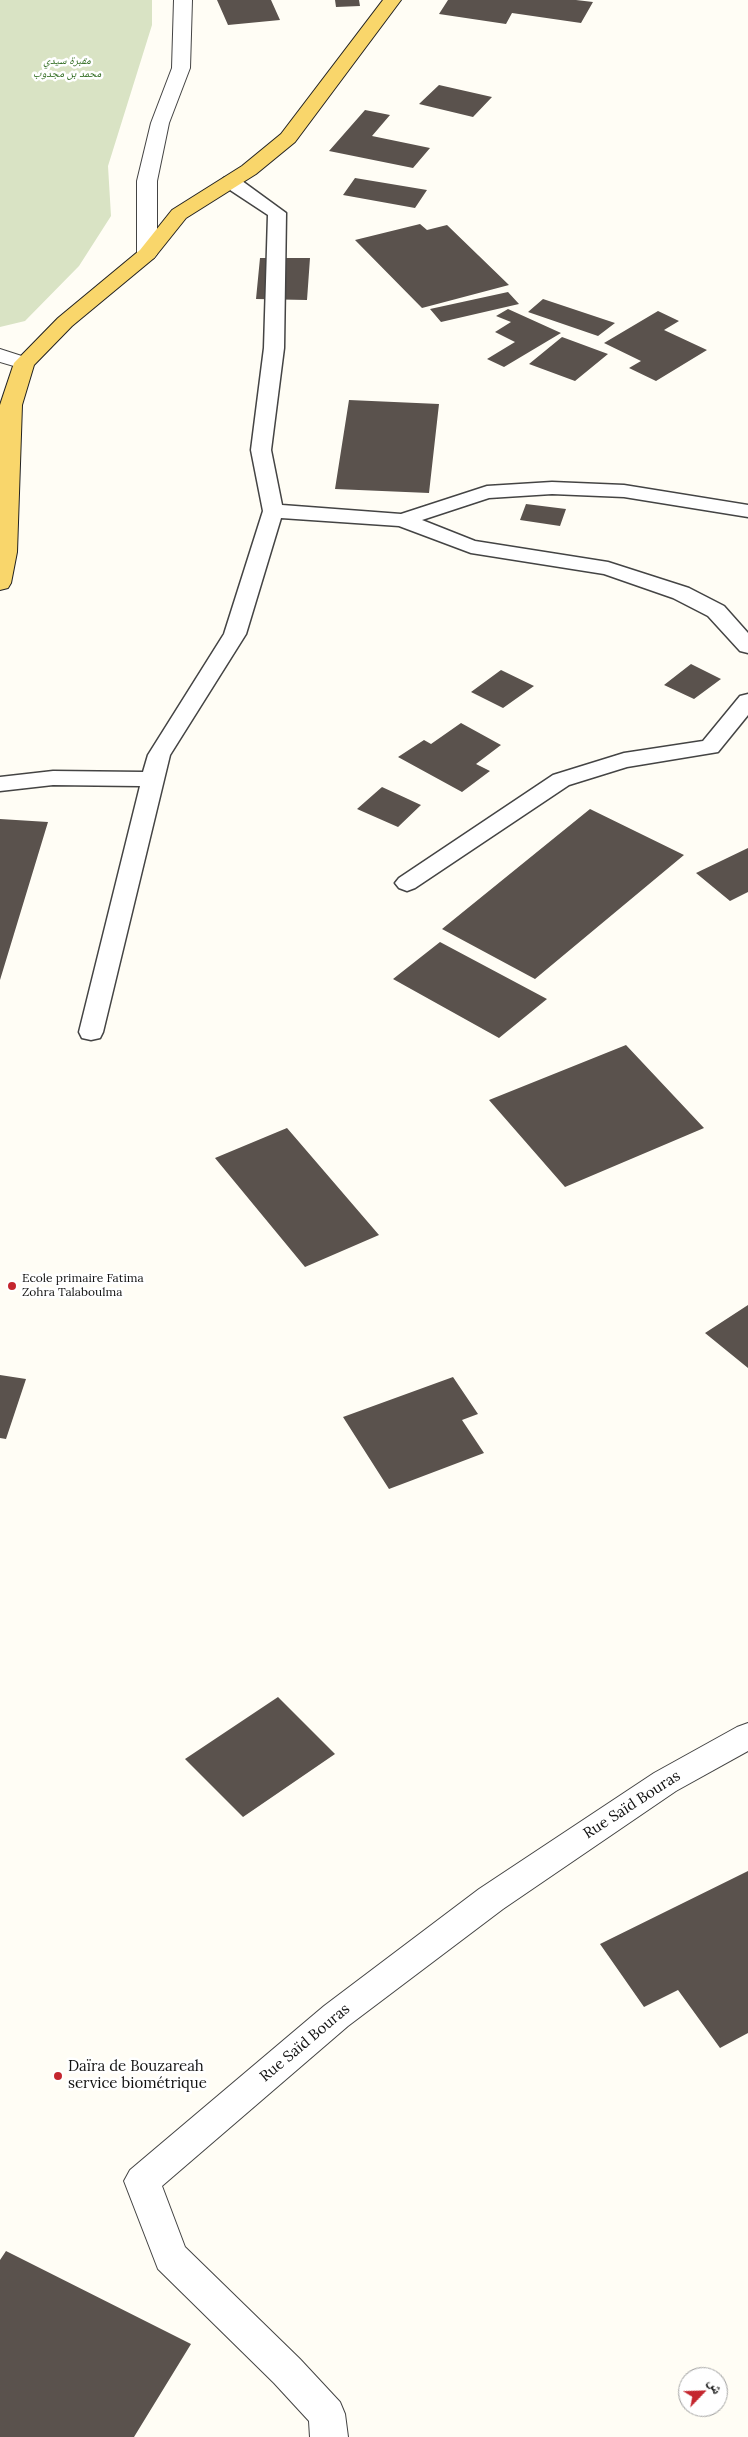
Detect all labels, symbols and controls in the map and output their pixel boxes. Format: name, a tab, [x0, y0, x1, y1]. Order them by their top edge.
park label: مقبرة سيدي محمد بن مجدوب	[33, 54, 101, 80]
place label: Ecole primaire Fatima Zohra Talaboulma	[22, 1272, 144, 1300]
marker: Ecole primaire Fatima Zohra Talaboulma	[6, 1280, 18, 1292]
street label: Rue Saïd Bouras	[580, 1767, 684, 1843]
street label: Rue Saïd Bouras	[256, 2000, 354, 2086]
place label: Daïra de Bouzareah service biométrique	[68, 2058, 207, 2093]
marker: Daïra de Bouzareah service biométrique	[52, 2070, 64, 2082]
north arrow	[678, 2367, 728, 2417]
text: ش	[705, 2376, 727, 2397]

